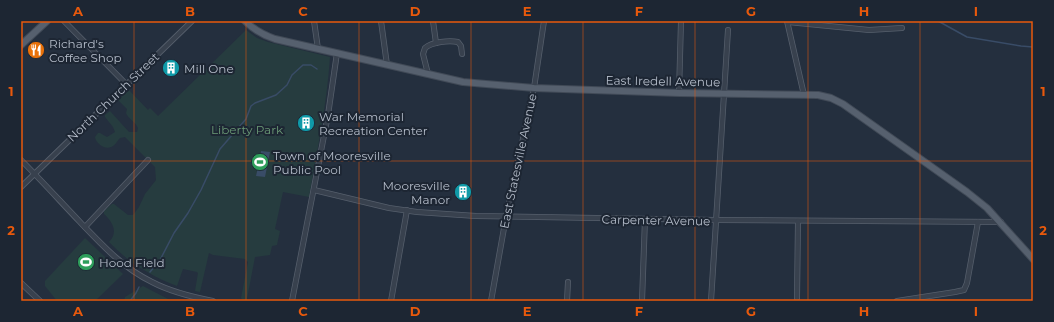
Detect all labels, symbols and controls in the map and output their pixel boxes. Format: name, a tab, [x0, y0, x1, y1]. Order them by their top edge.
text: A	[72, 3, 84, 19]
text: B	[185, 3, 195, 19]
text: C	[298, 3, 308, 19]
text: D	[410, 3, 421, 19]
text: E	[523, 3, 532, 19]
text: F	[635, 3, 643, 19]
text: G	[746, 3, 756, 19]
text: H	[859, 3, 869, 19]
text: I	[974, 3, 978, 19]
place label: Richard's Coffee Shop	[49, 36, 122, 65]
restaurant icon: Richard's Coffee Shop	[26, 40, 46, 60]
street label: North Church Street	[64, 49, 162, 145]
building icon: Mill One	[161, 58, 181, 78]
place label: Mill One	[184, 61, 234, 76]
street label: East Iredell Avenue	[606, 73, 720, 89]
text: 1	[8, 83, 14, 99]
text: 1	[1040, 83, 1046, 99]
street label: East Statesville Avenue	[496, 92, 540, 230]
place label: War Memorial Recreation Center	[319, 109, 428, 138]
building icon: War Memorial Recreation Center	[296, 113, 316, 133]
park label: Liberty Park	[211, 122, 284, 137]
place label: Town of Mooresville Public Pool	[273, 148, 391, 177]
sports icon: Town of Mooresville Public Pool	[250, 152, 270, 172]
place label: Mooresville Manor	[382, 178, 450, 207]
building icon: Mooresville Manor	[453, 182, 473, 202]
street label: Carpenter Avenue	[601, 212, 711, 228]
text: 2	[7, 222, 15, 238]
text: 2	[1039, 222, 1047, 238]
sports icon: Hood Field	[76, 252, 96, 272]
place label: Hood Field	[99, 255, 165, 270]
text: A	[72, 303, 84, 319]
text: B	[185, 303, 195, 319]
text: C	[298, 303, 308, 319]
text: D	[410, 303, 421, 319]
text: E	[523, 303, 532, 319]
text: F	[635, 303, 643, 319]
text: G	[746, 303, 756, 319]
text: H	[859, 303, 869, 319]
text: I	[974, 303, 978, 319]

